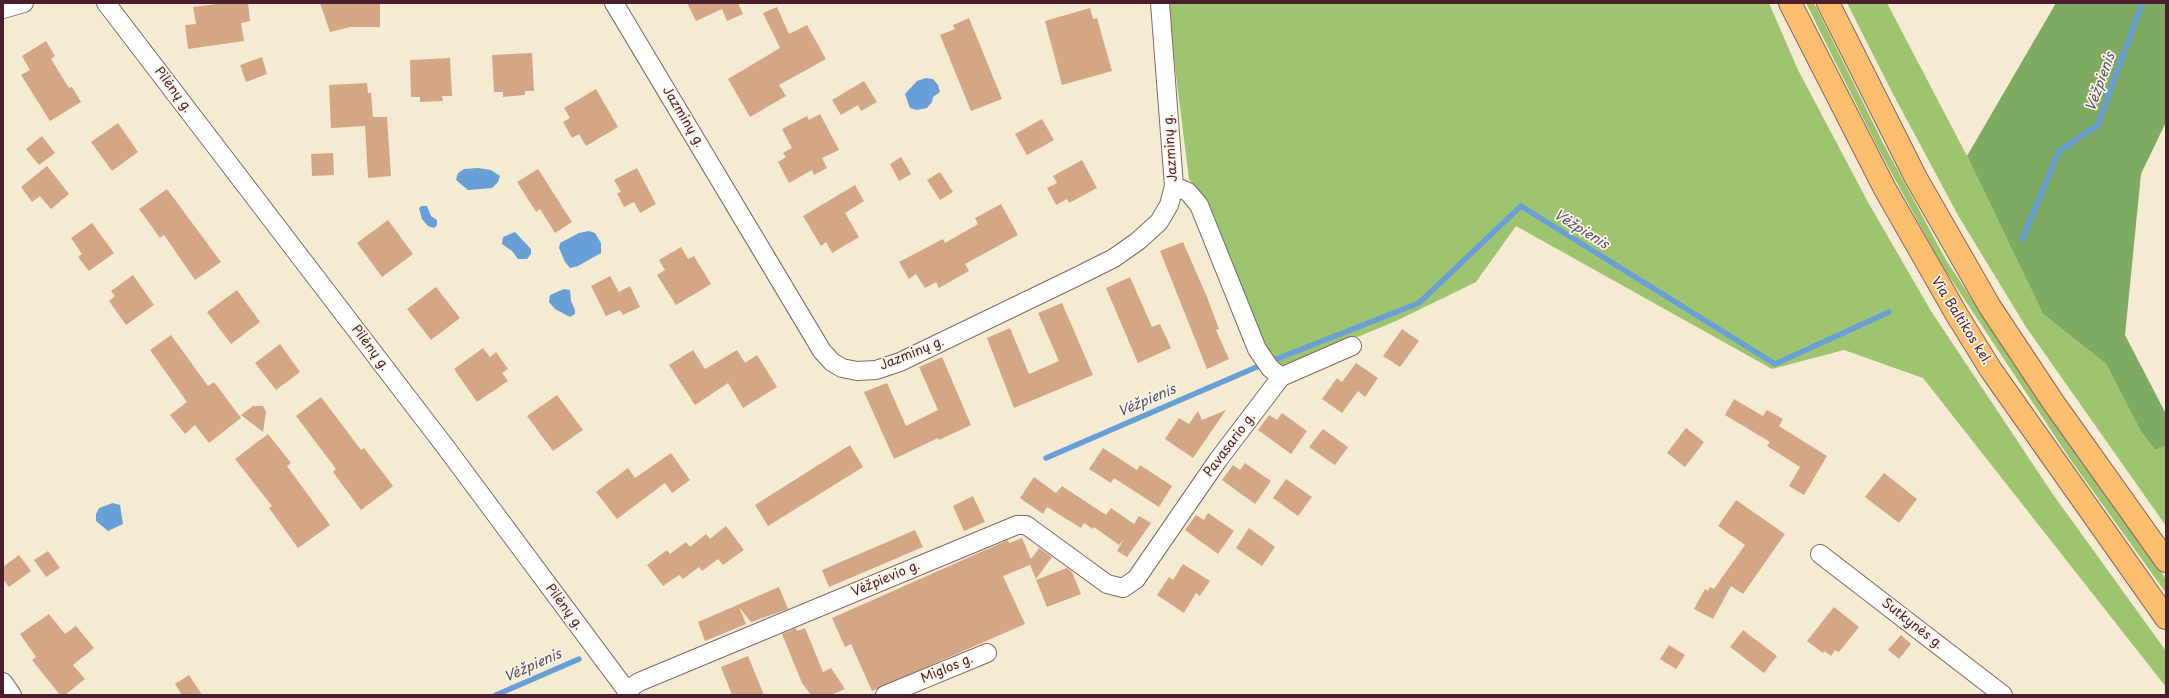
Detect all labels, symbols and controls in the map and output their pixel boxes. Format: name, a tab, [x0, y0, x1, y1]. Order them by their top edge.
water label: Vėžpienis	[2083, 50, 2119, 114]
street label: Pilėnų g.	[151, 64, 195, 116]
street label: Jazminų g.	[659, 84, 707, 150]
street label: Jazminų g.	[1161, 113, 1181, 183]
water label: Vėžpienis	[1551, 207, 1611, 253]
street label: Via Baltikos kel.	[1928, 274, 1994, 368]
street label: Pilėnų g.	[348, 322, 392, 374]
street label: Jazminų g.	[877, 334, 947, 374]
water label: Vėžpienis	[1116, 381, 1178, 421]
street label: Pavasario g.	[1201, 410, 1259, 480]
street label: Vėžpievio g.	[850, 558, 922, 600]
street label: Pilėnų g.	[542, 581, 586, 633]
street label: Sutkynės g.	[1878, 595, 1946, 653]
water label: Vėžpienis	[502, 646, 564, 686]
street label: Miglos g.	[919, 651, 975, 687]

